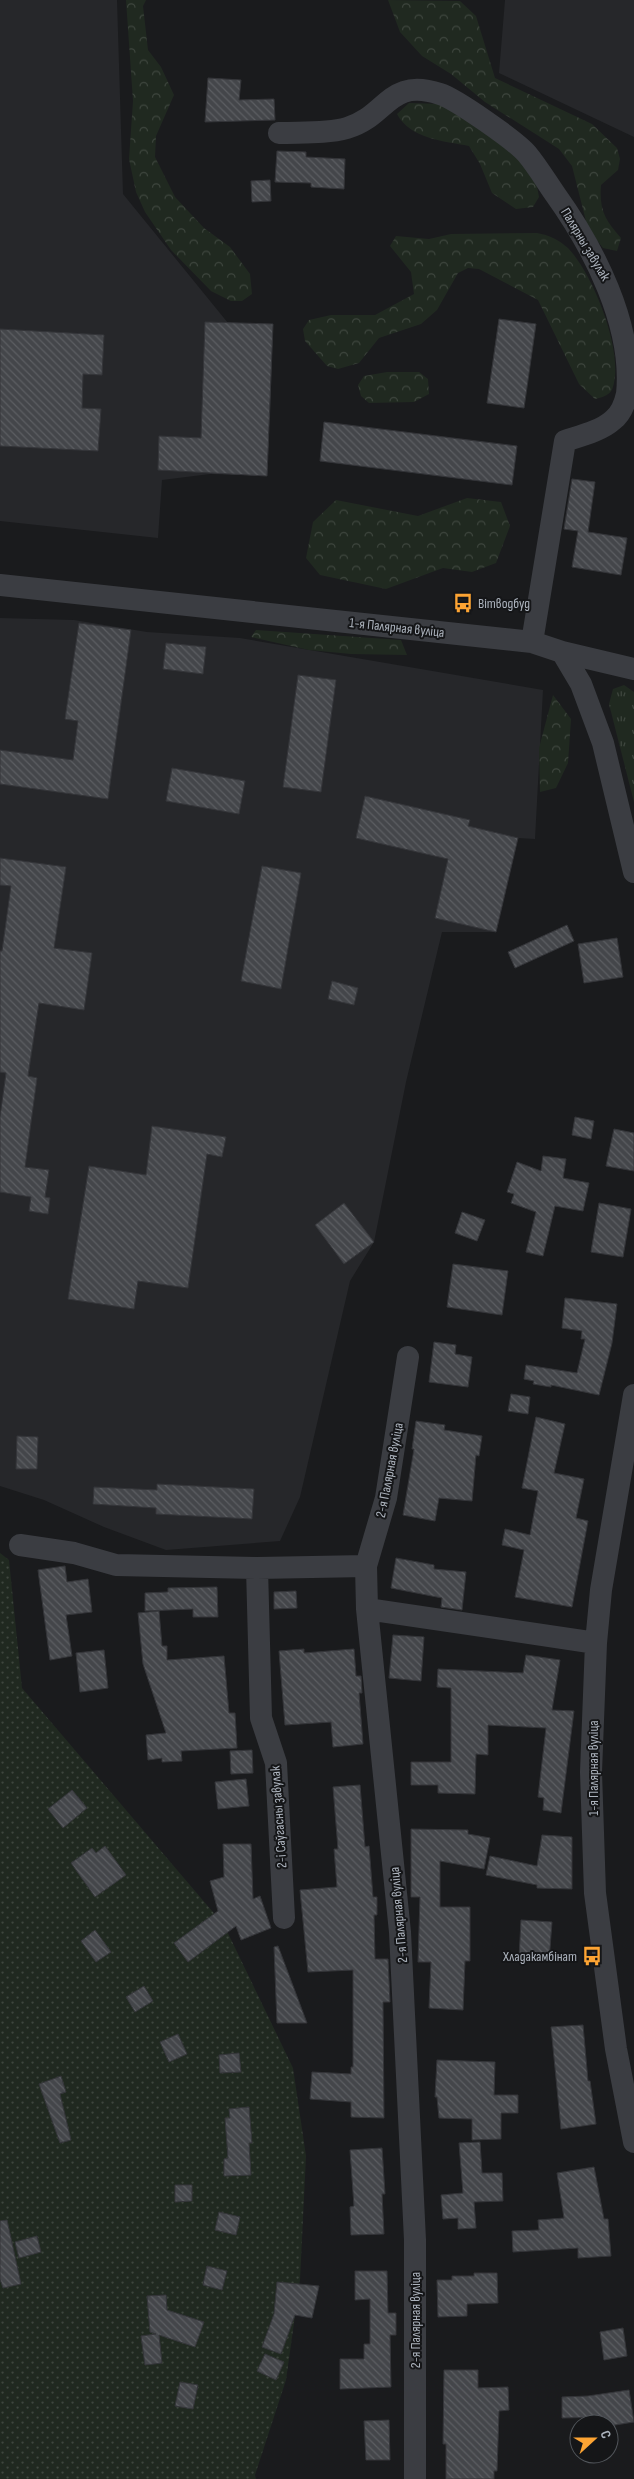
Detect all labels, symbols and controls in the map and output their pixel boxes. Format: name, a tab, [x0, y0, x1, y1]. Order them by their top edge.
street label: Палярны завулак	[557, 205, 614, 284]
bus stop icon: Вітводбуд	[452, 592, 474, 614]
place label: Вітводбуд	[478, 595, 530, 612]
street label: 1-я Палярная вуліца	[349, 614, 445, 641]
street label: 2-я Палярная вуліца	[372, 1421, 407, 1519]
street label: 1-я Палярная вуліца	[585, 1720, 602, 1816]
street label: 2-і Саўгасны завулак	[266, 1765, 291, 1869]
street label: 2-я Палярная вуліца	[386, 1866, 411, 1964]
bus stop icon: Хладакамбінат	[581, 1945, 603, 1967]
place label: Хладакамбінат	[502, 1948, 577, 1965]
street label: 2-я Палярная вуліца	[407, 2272, 424, 2368]
north arrow	[569, 2414, 619, 2464]
text: С	[596, 2428, 615, 2441]

